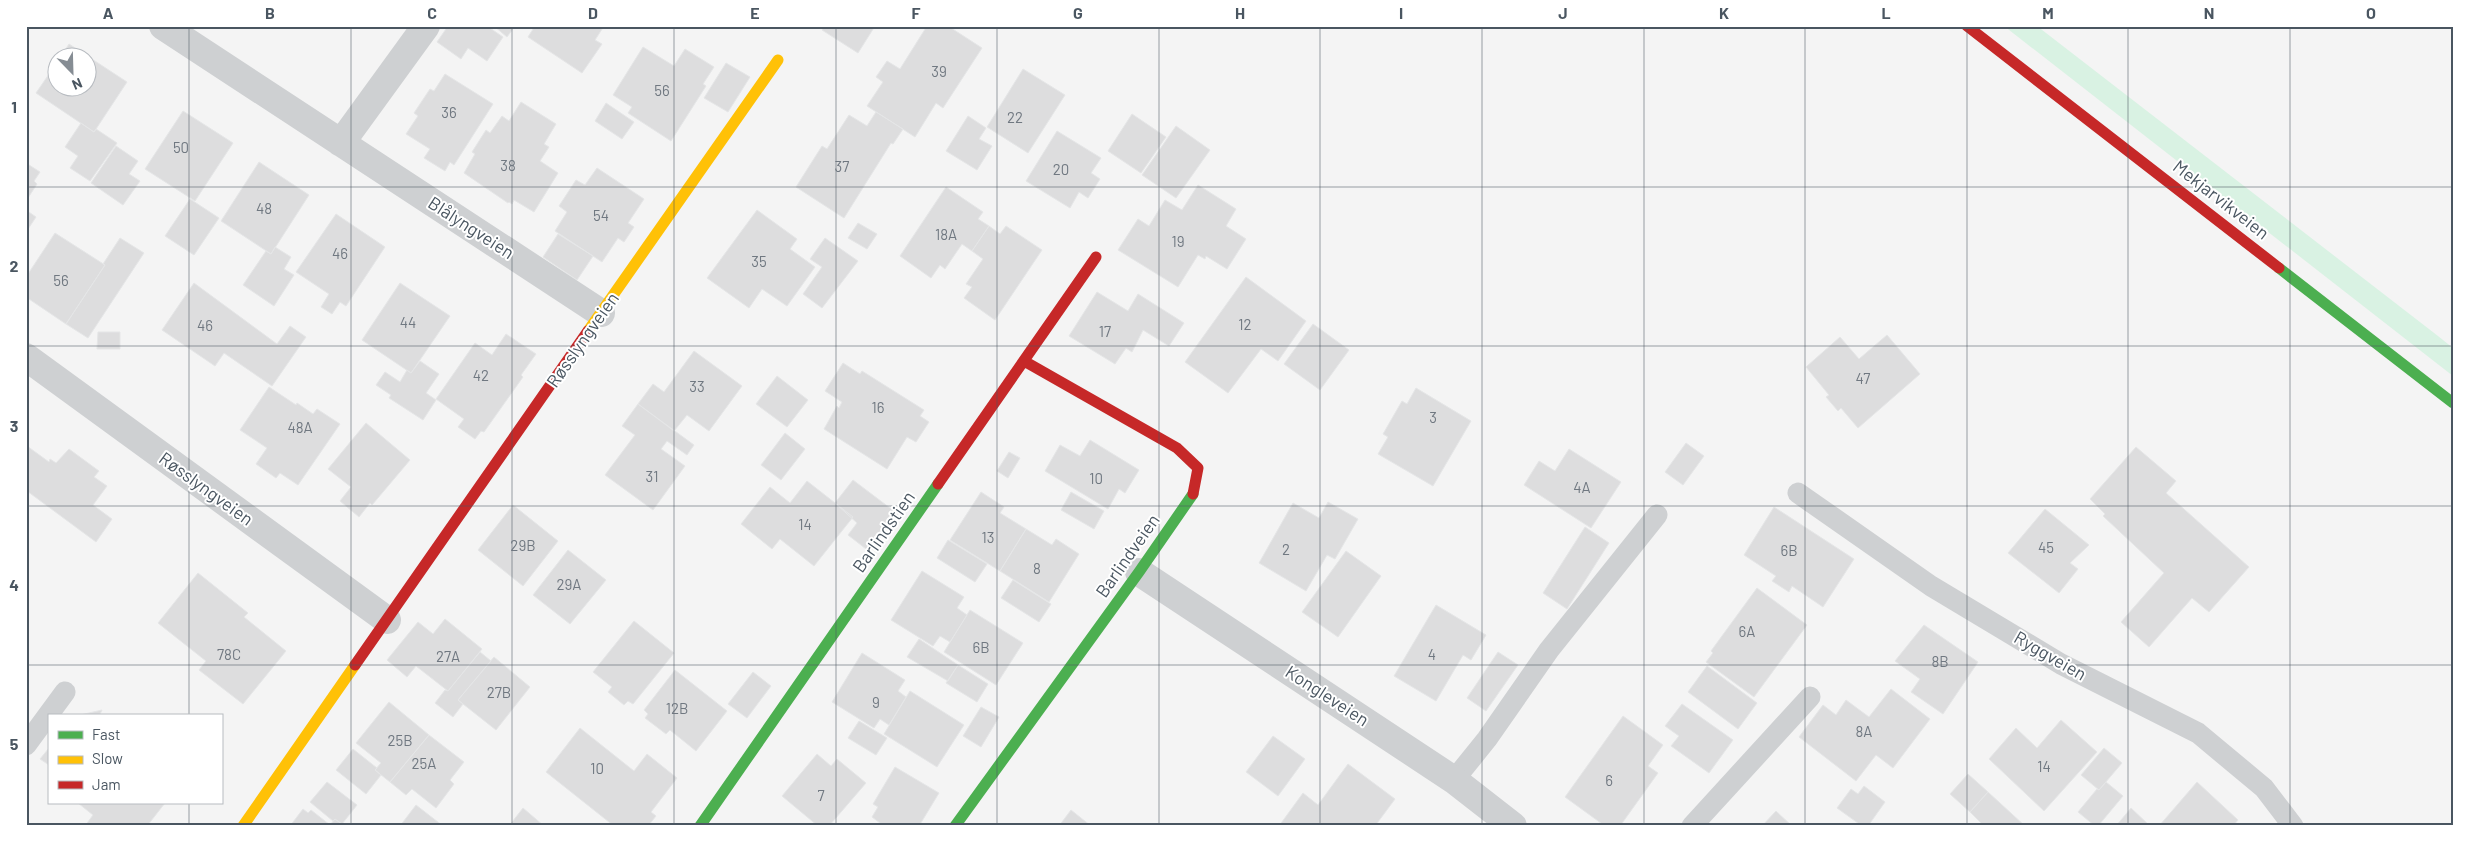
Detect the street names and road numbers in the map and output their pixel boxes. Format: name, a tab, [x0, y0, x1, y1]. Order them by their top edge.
street label: Mekjarvikveien	[2169, 155, 2274, 244]
street label: Blålyngveien	[424, 191, 519, 263]
street label: Røsslyngveien	[541, 288, 623, 391]
street label: Røsslyngveien	[155, 447, 258, 530]
street label: Barlindstien	[847, 487, 919, 576]
street label: Barlindveien	[1090, 509, 1164, 601]
street label: Ryggveien	[2010, 626, 2091, 685]
street label: Kongleveien	[1282, 660, 1373, 730]

